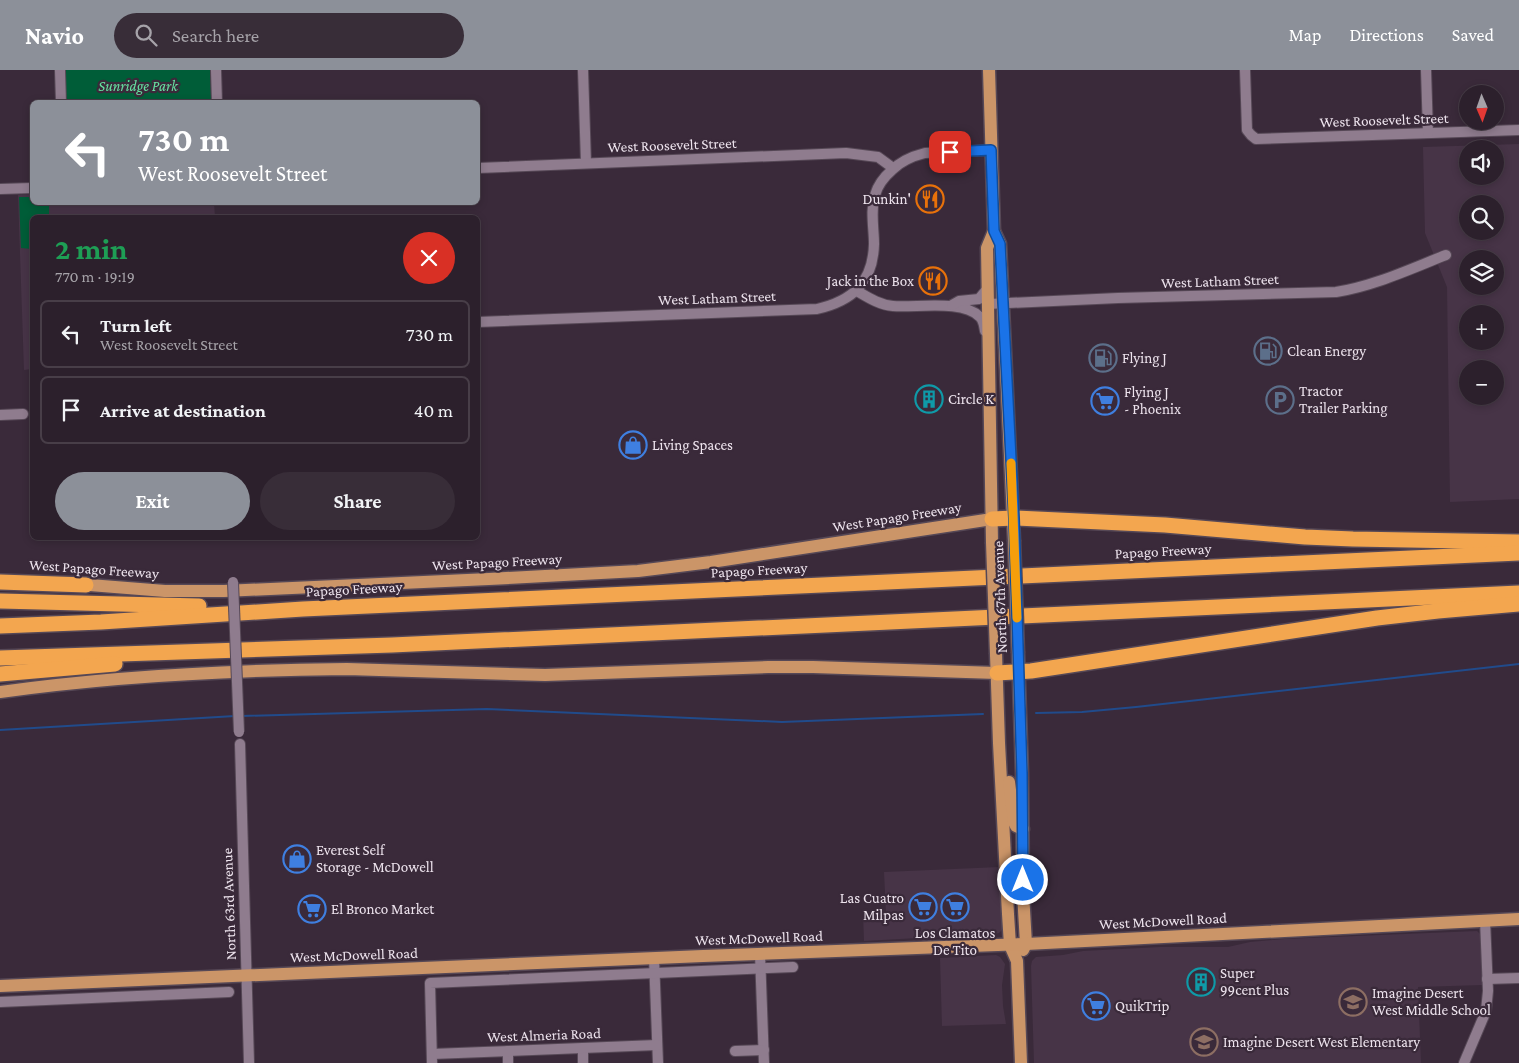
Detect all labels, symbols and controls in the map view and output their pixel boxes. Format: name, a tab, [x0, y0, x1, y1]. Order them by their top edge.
search box	[114, 13, 464, 58]
icon: search	[132, 21, 160, 49]
text: Navio	[25, 22, 84, 49]
text: Search here	[172, 25, 259, 46]
text: Map	[1289, 25, 1321, 45]
text: Directions	[1349, 25, 1424, 45]
text: Saved	[1452, 25, 1494, 45]
park label: Sunridge Park	[98, 78, 179, 95]
north arrow	[1459, 85, 1504, 130]
map controls	[1459, 85, 1504, 405]
street label: West Roosevelt Street	[1319, 110, 1450, 130]
icon: left	[55, 120, 120, 185]
text: 730 m	[138, 120, 229, 159]
pin	[929, 131, 971, 173]
street label: West Roosevelt Street	[607, 135, 738, 155]
icon: arrive	[936, 138, 964, 166]
button: sound	[1459, 140, 1504, 185]
text: West Roosevelt Street	[138, 161, 327, 186]
restaurant icon: Dunkin'	[915, 184, 945, 214]
place label: Dunkin'	[862, 191, 911, 207]
button: search	[1459, 195, 1504, 240]
text: 2 min	[55, 232, 127, 265]
button: close	[403, 232, 455, 284]
button: layers	[1459, 250, 1504, 295]
restaurant icon: Jack in the Box	[918, 266, 948, 296]
text: 770 m · 19:19	[55, 268, 135, 285]
street label: West Latham Street	[1161, 271, 1280, 291]
place label: Jack in the Box	[825, 273, 914, 290]
street label: West Latham Street	[658, 288, 777, 308]
button: +	[1459, 305, 1504, 350]
text: Turn left	[100, 315, 172, 336]
icon: left	[57, 320, 85, 348]
text: 730 m	[406, 324, 453, 345]
text: West Roosevelt Street	[100, 336, 238, 353]
fuel station icon: Clean Energy	[1253, 336, 1283, 366]
fuel station icon: Flying J	[1088, 343, 1118, 373]
place label: Clean Energy	[1287, 343, 1366, 360]
place label: Flying J	[1122, 350, 1167, 367]
button: −	[1459, 360, 1504, 405]
place label: Tractor Trailer Parking	[1299, 383, 1388, 417]
building icon: Circle K	[914, 384, 944, 414]
place label: Flying J - Phoenix	[1124, 384, 1181, 417]
parking icon: Tractor Trailer Parking	[1265, 385, 1295, 415]
supermarket icon: Flying J - Phoenix	[1090, 386, 1120, 416]
place label: Circle K	[948, 391, 994, 407]
icon: arrive	[57, 396, 85, 424]
text: Arrive at destination	[100, 400, 266, 421]
text: 40 m	[414, 400, 453, 421]
shop icon: Living Spaces	[618, 430, 648, 460]
place label: Living Spaces	[652, 437, 733, 454]
button: Exit	[55, 472, 250, 530]
button: Share	[260, 472, 455, 530]
street label: West Papago Freeway	[832, 499, 963, 536]
street label: North 67th Avenue	[990, 540, 1010, 653]
street label: Papago Freeway	[1114, 540, 1212, 563]
street label: West Papago Freeway	[432, 551, 563, 574]
street label: West Papago Freeway	[28, 556, 160, 583]
street label: Papago Freeway	[710, 559, 808, 582]
street label: Papago Freeway	[305, 578, 403, 601]
place label: Everest Self Storage - McDowell	[316, 842, 434, 876]
shop icon: Everest Self Storage - McDowell	[282, 844, 312, 874]
street label: North 63rd Avenue	[219, 847, 239, 960]
position arrow	[996, 853, 1048, 905]
place label: Las Cuatro Milpas	[840, 890, 904, 924]
supermarket icon: Las Cuatro Milpas	[908, 892, 938, 922]
supermarket icon: Los Clamatos De Tito	[940, 892, 970, 922]
supermarket icon: El Bronco Market	[297, 894, 327, 924]
place label: El Bronco Market	[331, 901, 435, 917]
street label: West McDowell Road	[1099, 910, 1227, 932]
place label: Los Clamatos De Tito	[915, 925, 995, 958]
street label: West McDowell Road	[695, 928, 823, 948]
street label: West McDowell Road	[290, 945, 418, 965]
place label: Super 99cent Plus	[1220, 965, 1289, 998]
building icon: Super 99cent Plus	[1186, 967, 1216, 997]
place label: Imagine Desert West Middle School	[1372, 985, 1491, 1018]
school or university icon: Imagine Desert West Middle School	[1338, 987, 1368, 1017]
supermarket icon: QuikTrip	[1081, 991, 1111, 1021]
place label: QuikTrip	[1115, 998, 1170, 1015]
street label: West Almeria Road	[487, 1025, 601, 1045]
school or university icon: Imagine Desert West Elementary	[1189, 1027, 1219, 1057]
place label: Imagine Desert West Elementary	[1223, 1034, 1420, 1051]

